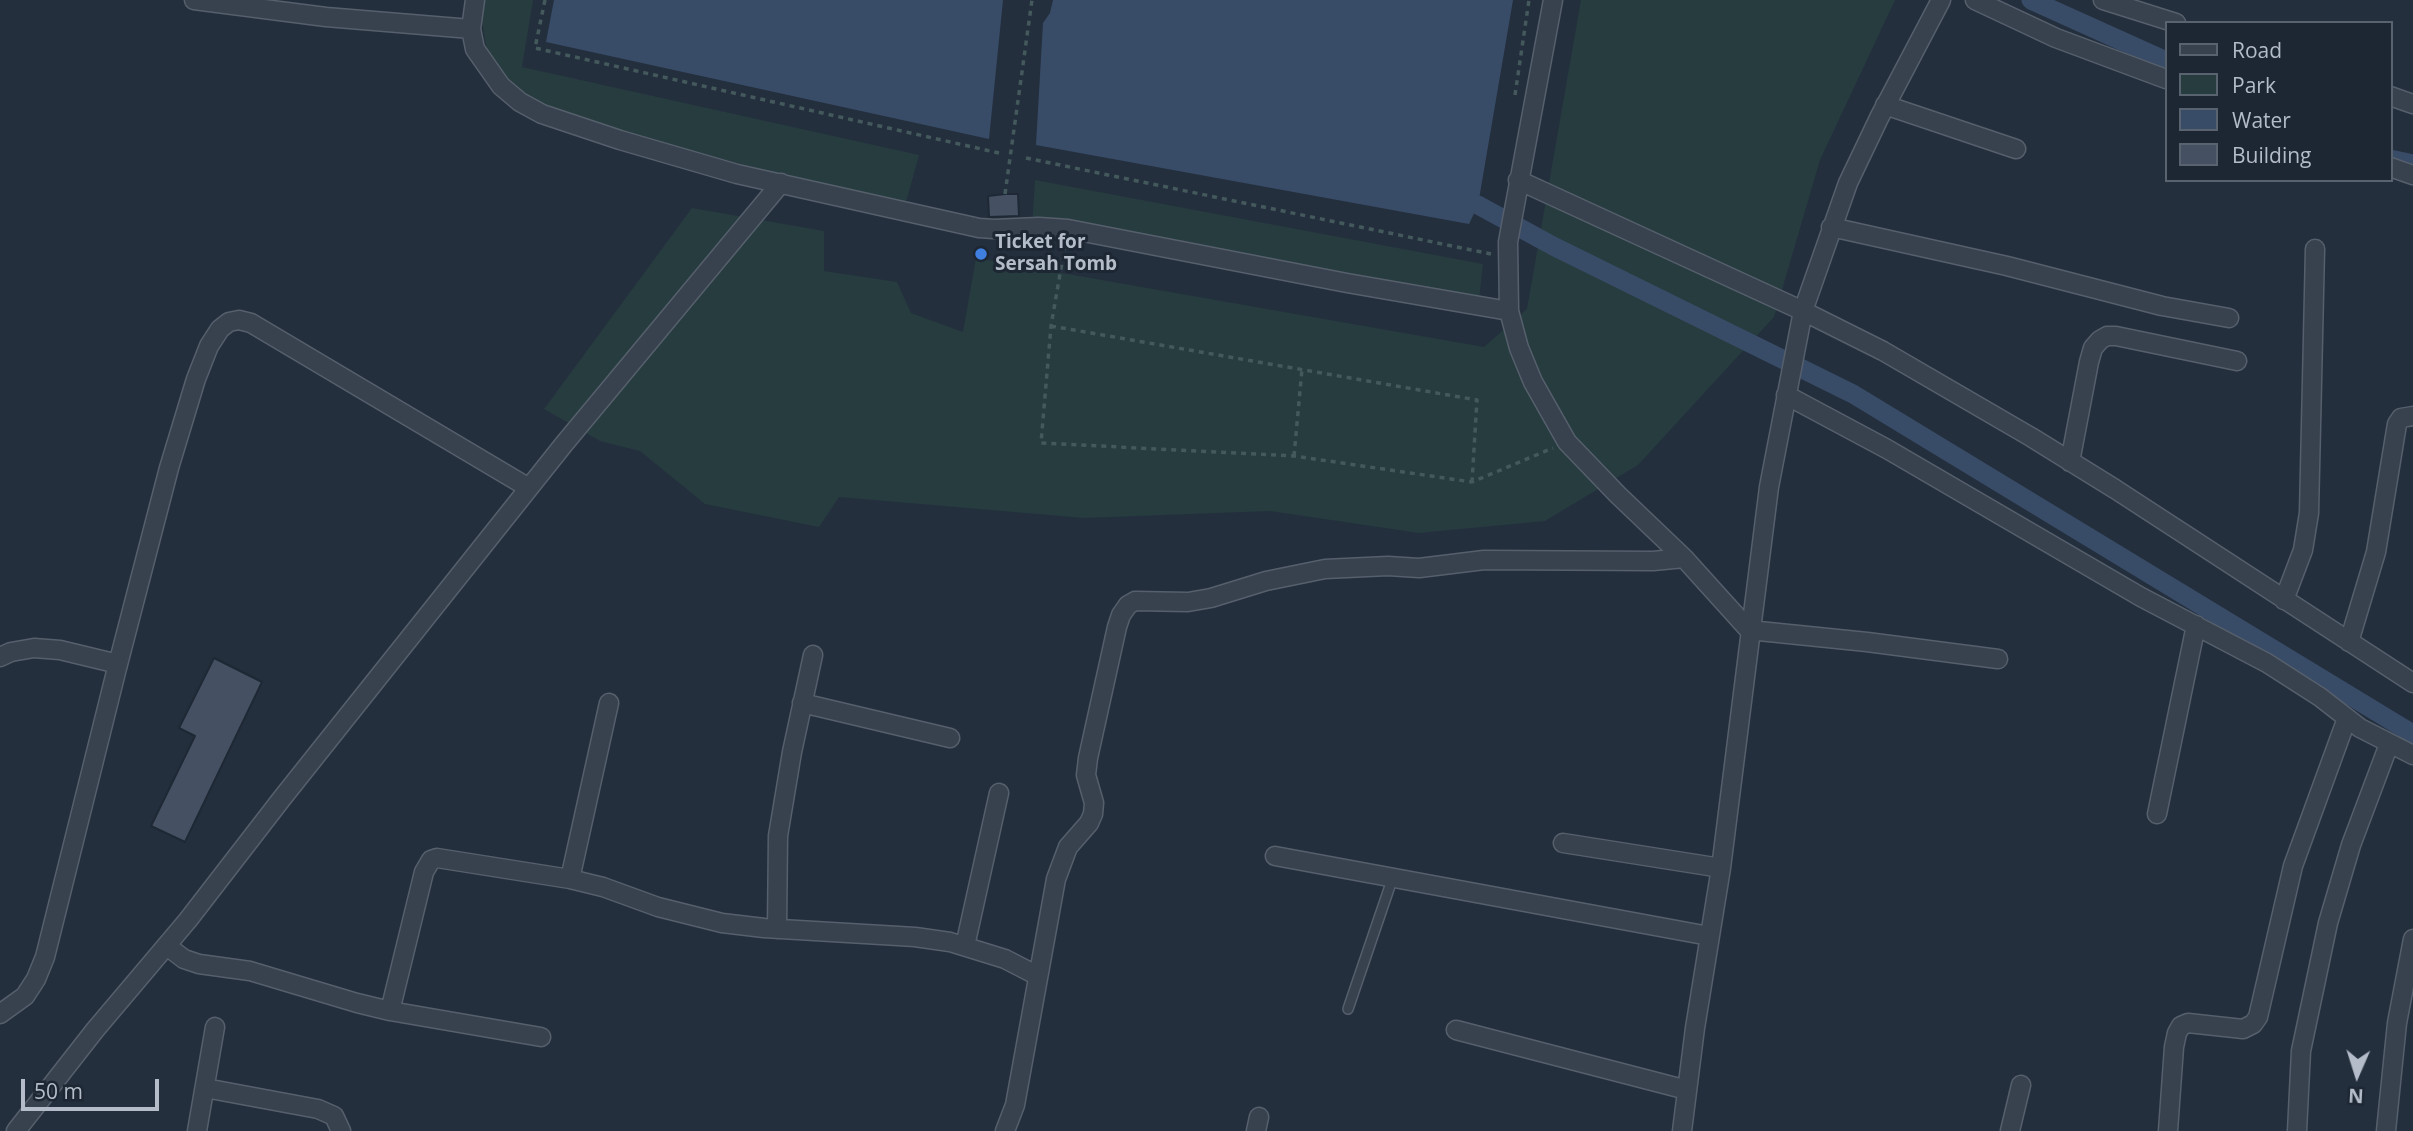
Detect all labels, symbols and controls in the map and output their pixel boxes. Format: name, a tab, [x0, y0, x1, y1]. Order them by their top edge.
legend	[2164, 21, 2392, 182]
text: Road	[2232, 36, 2282, 64]
text: Park	[2232, 71, 2276, 99]
text: Water	[2232, 106, 2291, 134]
text: Building	[2232, 141, 2311, 169]
place label: Ticket for Sersah Tomb	[995, 232, 1117, 276]
marker: Ticket for Sersah Tomb	[973, 246, 989, 262]
north arrow	[2322, 1040, 2392, 1110]
scale bar	[24, 1064, 163, 1108]
text: 50 m	[34, 1077, 83, 1105]
text: N	[2348, 1083, 2364, 1109]

